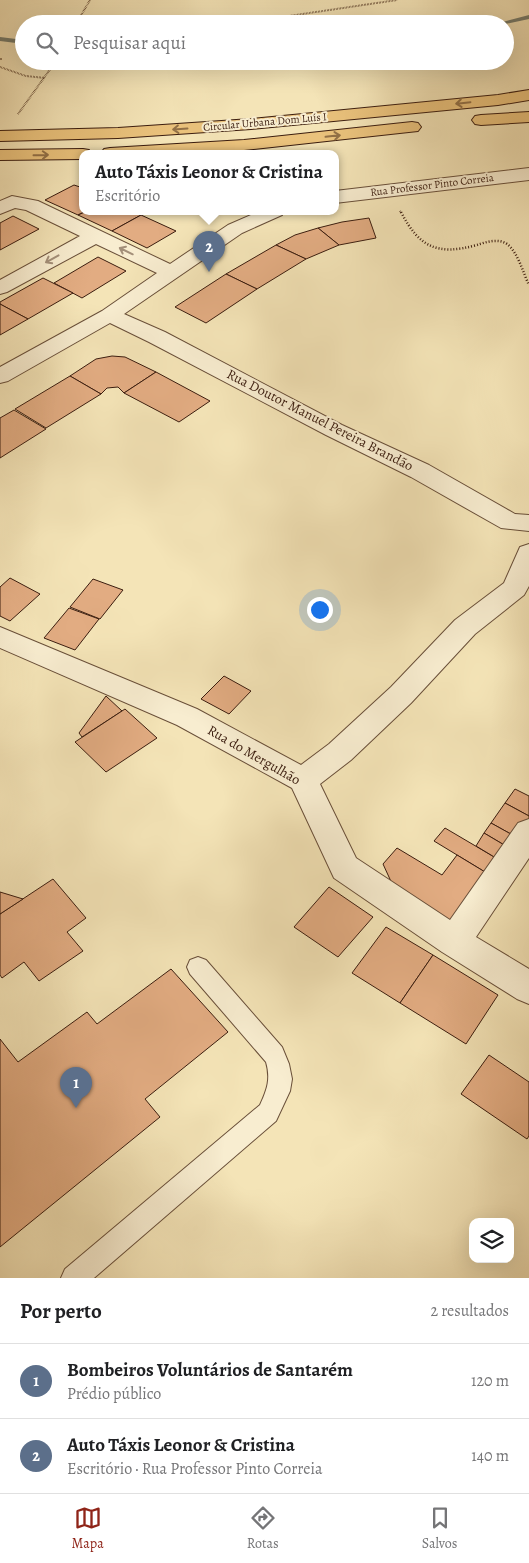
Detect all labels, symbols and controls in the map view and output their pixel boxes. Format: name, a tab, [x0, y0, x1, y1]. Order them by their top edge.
search box	[15, 15, 514, 70]
icon: search	[33, 29, 61, 57]
text: Pesquisar aqui	[73, 30, 186, 56]
one-way arrow	[456, 98, 472, 108]
street label: Circular Urbana Dom Luís I	[203, 109, 327, 135]
one-way arrow	[172, 124, 188, 133]
one-way arrow	[324, 131, 340, 141]
one-way arrow	[33, 150, 49, 160]
popup	[79, 150, 339, 215]
text: Auto Táxis Leonor & Cristina	[95, 159, 323, 185]
street label: Rua Professor Pinto Correia	[369, 170, 495, 200]
text: Escritório	[95, 185, 160, 207]
pin: 2	[193, 231, 225, 272]
one-way arrow	[119, 246, 134, 255]
one-way arrow	[45, 255, 60, 265]
street label: Rua Doutor Manuel Pereira Brandão	[223, 365, 417, 475]
your location	[307, 597, 333, 623]
street label: Rua do Mergulhão	[204, 721, 304, 789]
pin: 1	[60, 1067, 92, 1108]
map controls	[469, 1218, 514, 1263]
button: layers	[469, 1218, 514, 1263]
text: Por perto	[20, 1297, 102, 1325]
text: 2 resultados	[430, 1300, 509, 1322]
text: Bombeiros Voluntários de Santarém	[67, 1357, 353, 1383]
text: 1	[33, 1370, 39, 1392]
text: 120 m	[471, 1370, 509, 1392]
text: Prédio público	[67, 1383, 161, 1405]
text: Auto Táxis Leonor & Cristina	[67, 1432, 295, 1458]
text: 2	[32, 1445, 40, 1467]
text: 140 m	[471, 1445, 509, 1467]
text: Escritório · Rua Professor Pinto Correia	[67, 1458, 322, 1480]
tab: Mapa	[72, 1504, 104, 1553]
tab: Rotas	[247, 1504, 279, 1553]
tab: Salvos	[422, 1504, 457, 1553]

